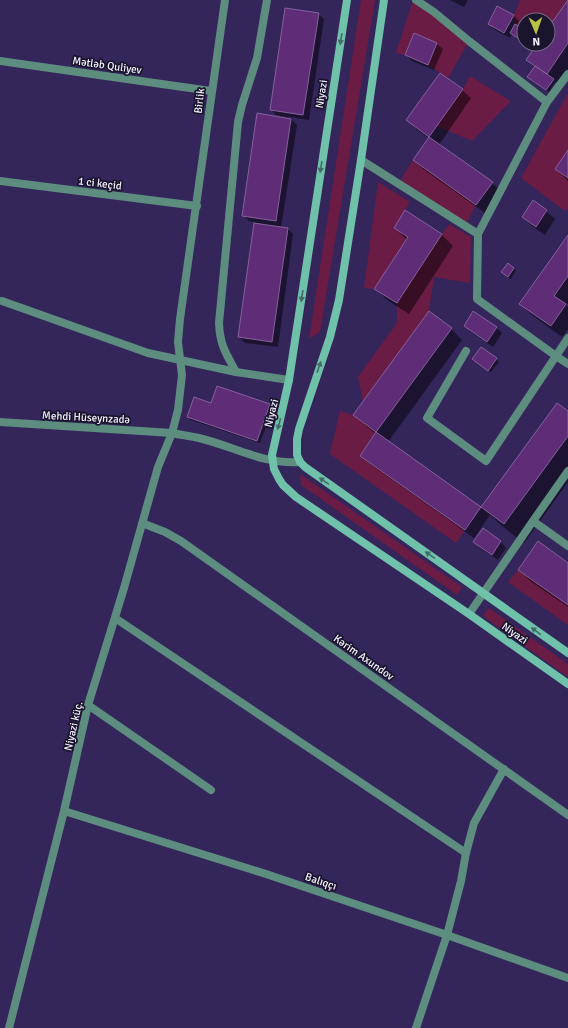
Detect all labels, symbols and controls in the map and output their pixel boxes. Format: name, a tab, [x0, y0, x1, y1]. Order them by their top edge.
north arrow	[516, 12, 556, 52]
one-way arrow	[338, 32, 344, 45]
text: N	[532, 35, 540, 48]
street label: Mətləb Quliyev	[71, 54, 142, 77]
street label: Niyazi	[313, 79, 330, 109]
street label: Birlik	[191, 87, 208, 114]
one-way arrow	[318, 161, 324, 173]
street label: 1 ci keçid	[77, 174, 123, 193]
one-way arrow	[299, 290, 305, 302]
one-way arrow	[317, 360, 323, 372]
street label: Niyazi	[262, 398, 281, 429]
street label: Mehdi Hüseynzadə	[42, 409, 131, 426]
one-way arrow	[276, 417, 282, 430]
one-way arrow	[319, 477, 329, 485]
one-way arrow	[425, 551, 436, 559]
street label: Niyazi	[499, 620, 530, 647]
one-way arrow	[531, 627, 542, 635]
street label: Kərim Axundov	[331, 632, 396, 683]
street label: Niyazi küç.	[61, 700, 86, 752]
street label: Balıqçı	[303, 870, 338, 893]

